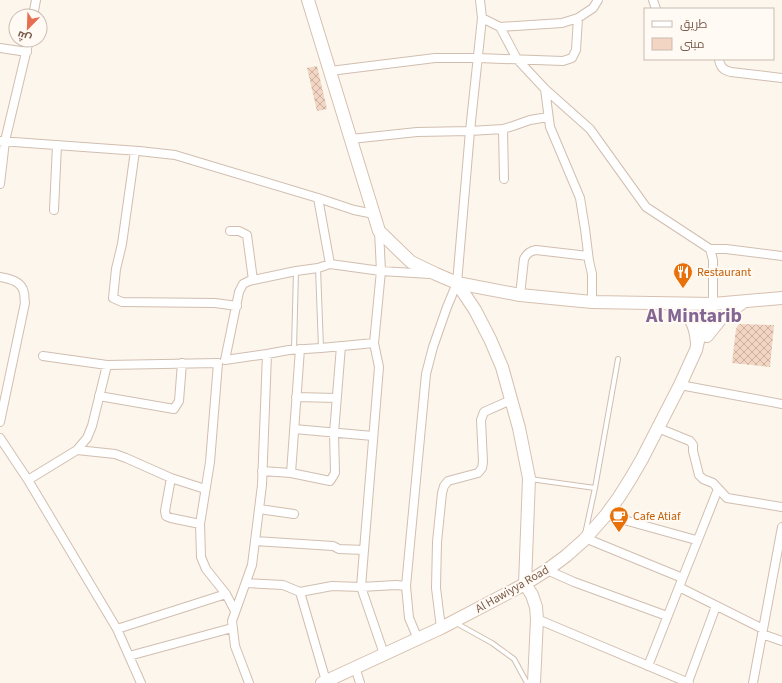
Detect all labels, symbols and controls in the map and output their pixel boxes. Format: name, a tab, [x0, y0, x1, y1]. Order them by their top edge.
north arrow	[8, 8, 48, 48]
legend	[644, 8, 774, 60]
text: طريق	[680, 16, 708, 33]
text: ش	[15, 27, 34, 46]
text: مبنى	[680, 36, 705, 53]
restaurant icon: Restaurant	[672, 261, 694, 289]
place label: Restaurant	[697, 264, 751, 281]
district label: Al Mintarib	[645, 302, 742, 330]
cafe icon: Cafe Atiaf	[608, 505, 630, 533]
place label: Cafe Atiaf	[633, 508, 681, 525]
street label: Al Hawiyya Road	[472, 561, 552, 617]

